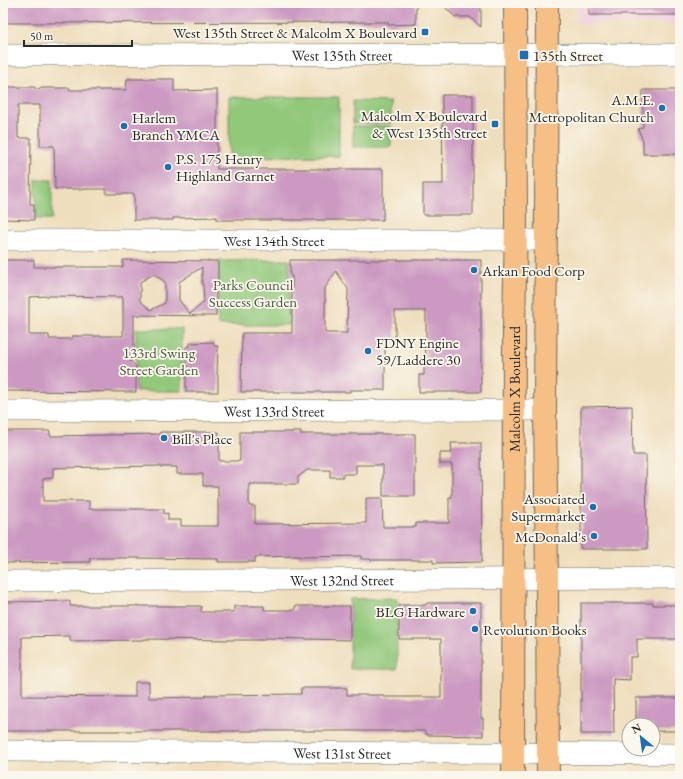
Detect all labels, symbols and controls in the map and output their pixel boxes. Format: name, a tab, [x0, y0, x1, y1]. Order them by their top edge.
scale bar	[24, 22, 132, 48]
place label: West 135th Street & Malcolm X Boulevard	[173, 23, 417, 42]
marker: West 135th Street & Malcolm X Boulevard	[420, 27, 430, 37]
text: 50 m	[30, 28, 54, 44]
street label: West 135th Street	[292, 45, 393, 64]
place label: 135th Street	[533, 46, 603, 65]
marker: 135th Street	[518, 49, 530, 61]
place label: A.M.E. Metropolitan Church	[529, 90, 654, 126]
marker: A.M.E. Metropolitan Church	[657, 103, 667, 113]
place label: Malcolm X Boulevard & West 135th Street	[361, 106, 487, 142]
place label: Harlem Branch YMCA	[132, 108, 220, 144]
marker: Malcolm X Boulevard & West 135th Street	[490, 119, 500, 129]
marker: Harlem Branch YMCA	[119, 121, 129, 131]
place label: P.S. 175 Henry Highland Garnet	[176, 149, 275, 185]
marker: P.S. 175 Henry Highland Garnet	[163, 162, 173, 172]
street label: West 134th Street	[224, 231, 325, 250]
place label: Arkan Food Corp	[481, 261, 585, 280]
marker: Arkan Food Corp	[469, 265, 479, 275]
park label: Parks Council Success Garden	[209, 275, 297, 311]
street label: Malcolm X Boulevard	[504, 325, 524, 452]
place label: FDNY Engine 59/Laddere 30	[376, 333, 460, 369]
park label: 133rd Swing Street Garden	[119, 343, 199, 379]
marker: FDNY Engine 59/Laddere 30	[363, 346, 373, 356]
street label: West 133rd Street	[224, 401, 325, 420]
place label: Bill's Place	[172, 429, 232, 448]
marker: Bill's Place	[159, 433, 169, 443]
place label: Associated Supermarket	[511, 489, 585, 525]
marker: Associated Supermarket	[588, 502, 598, 512]
place label: McDonald's	[515, 527, 586, 546]
marker: McDonald's	[589, 531, 599, 541]
street label: West 132nd Street	[290, 570, 394, 589]
place label: BLG Hardware	[376, 602, 465, 621]
marker: BLG Hardware	[468, 606, 478, 616]
place label: Revolution Books	[483, 620, 587, 639]
marker: Revolution Books	[470, 624, 480, 634]
north arrow	[621, 717, 661, 757]
text: N	[629, 720, 644, 737]
street label: West 131st Street	[293, 743, 391, 762]

